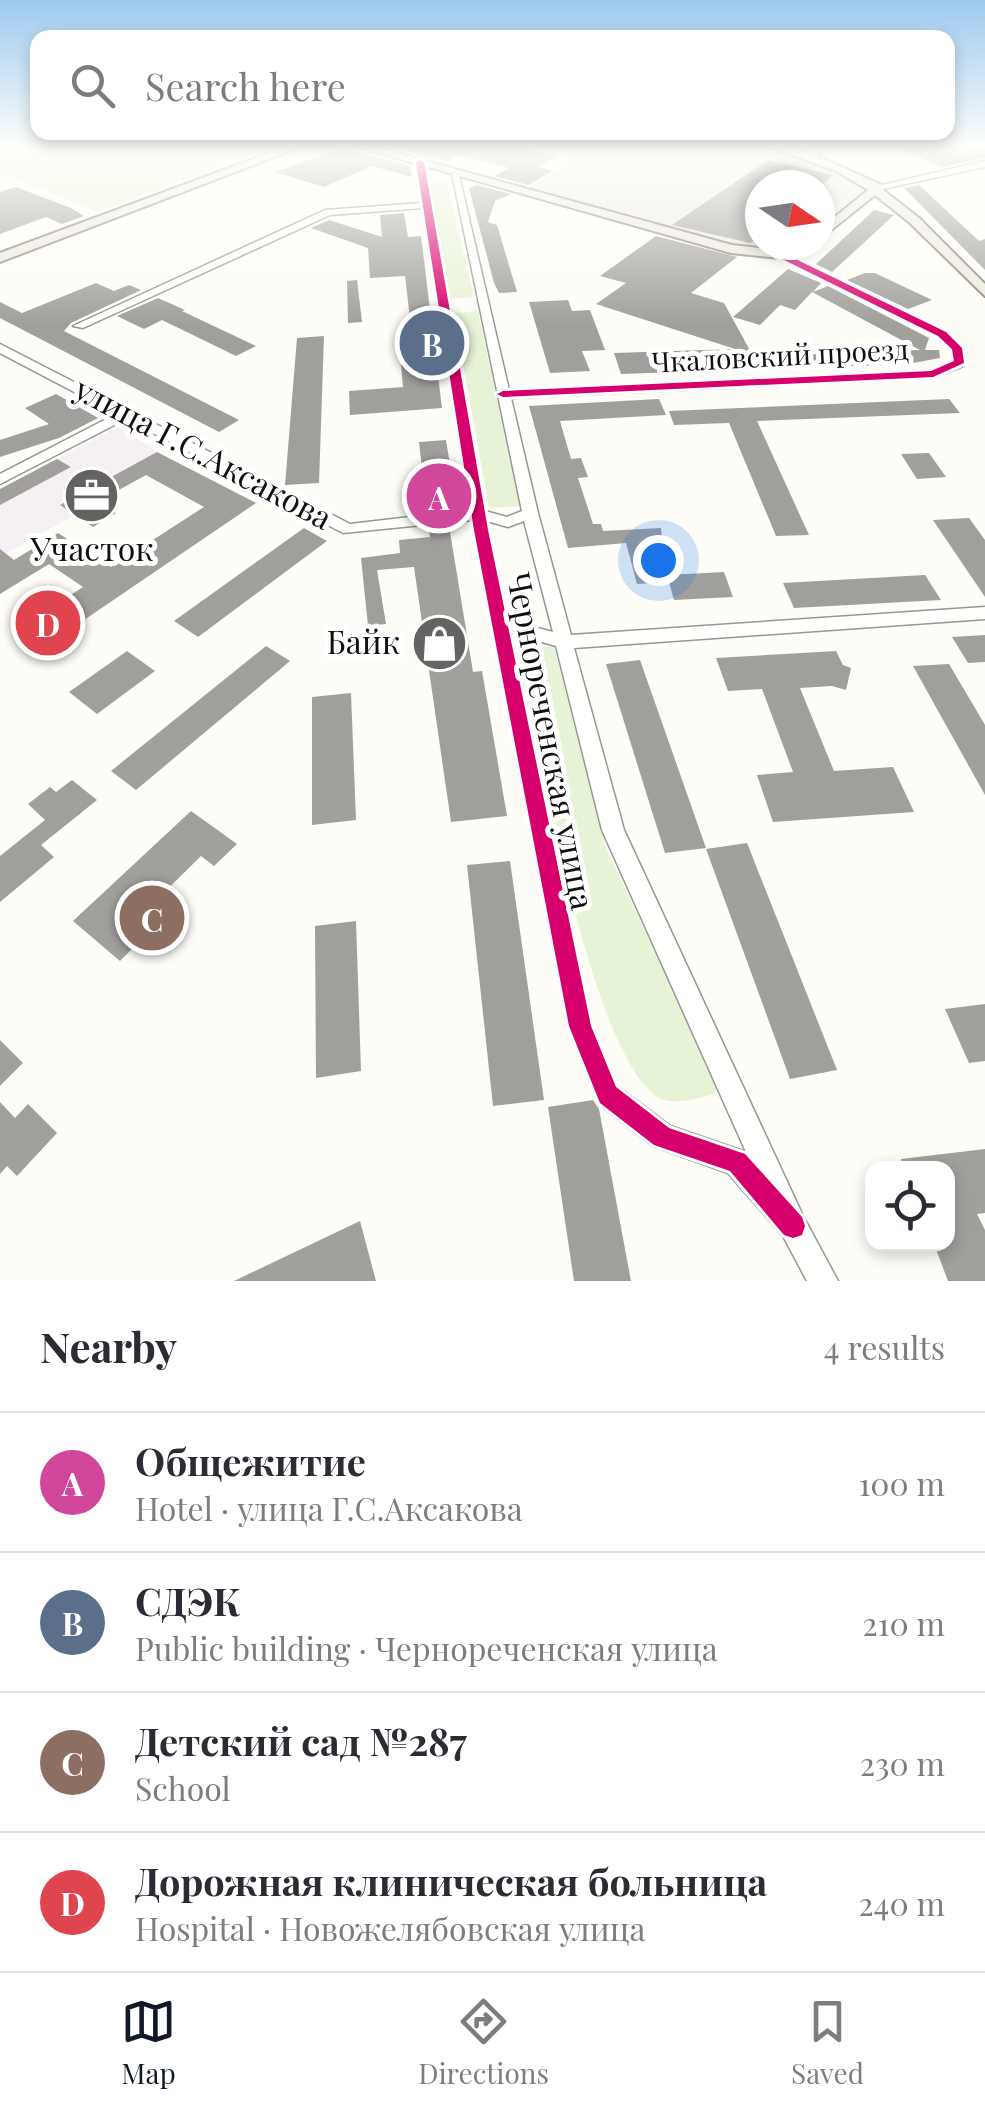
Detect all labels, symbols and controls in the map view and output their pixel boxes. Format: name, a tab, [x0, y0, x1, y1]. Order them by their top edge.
search box	[30, 30, 955, 140]
icon: search	[65, 58, 120, 113]
text: Search here	[145, 60, 346, 111]
north arrow	[745, 170, 835, 260]
pin: B	[400, 306, 464, 380]
street label: Чкаловский проезд	[650, 329, 910, 380]
street label: улица Г.С.Аксакова	[67, 365, 340, 538]
pin: A	[406, 458, 472, 534]
office icon: Участок	[62, 466, 122, 526]
place label: Участок	[29, 526, 154, 569]
your location	[633, 535, 684, 586]
street label: Чернореченская улица	[499, 568, 606, 913]
pin: D	[15, 586, 80, 660]
shop icon: Байк	[409, 613, 469, 673]
place label: Байк	[327, 619, 400, 662]
pin: C	[120, 880, 184, 956]
map controls	[865, 1161, 955, 1251]
button: locate	[865, 1161, 955, 1251]
text: Nearby	[40, 1318, 177, 1374]
text: 4 results	[824, 1325, 945, 1368]
text: Общежитие	[135, 1435, 366, 1486]
text: A	[62, 1461, 83, 1504]
text: 100 m	[858, 1461, 945, 1504]
text: Hotel · улица Г.С.Аксакова	[135, 1486, 523, 1529]
text: СДЭК	[135, 1575, 241, 1626]
text: B	[62, 1601, 83, 1644]
text: 210 m	[862, 1601, 945, 1644]
text: Public building · Чернореченская улица	[135, 1626, 718, 1669]
text: Детский сад №287	[135, 1715, 467, 1766]
text: C	[61, 1741, 84, 1784]
text: 230 m	[860, 1741, 945, 1784]
text: School	[135, 1766, 231, 1809]
text: Дорожная клиническая больница	[135, 1855, 767, 1906]
text: D	[60, 1881, 85, 1924]
text: 240 m	[858, 1881, 945, 1924]
text: Hospital · Новожелябовская улица	[135, 1906, 645, 1949]
tab: Map	[121, 1994, 176, 2091]
tab: Directions	[418, 1994, 549, 2091]
tab: Saved	[791, 1994, 864, 2091]

